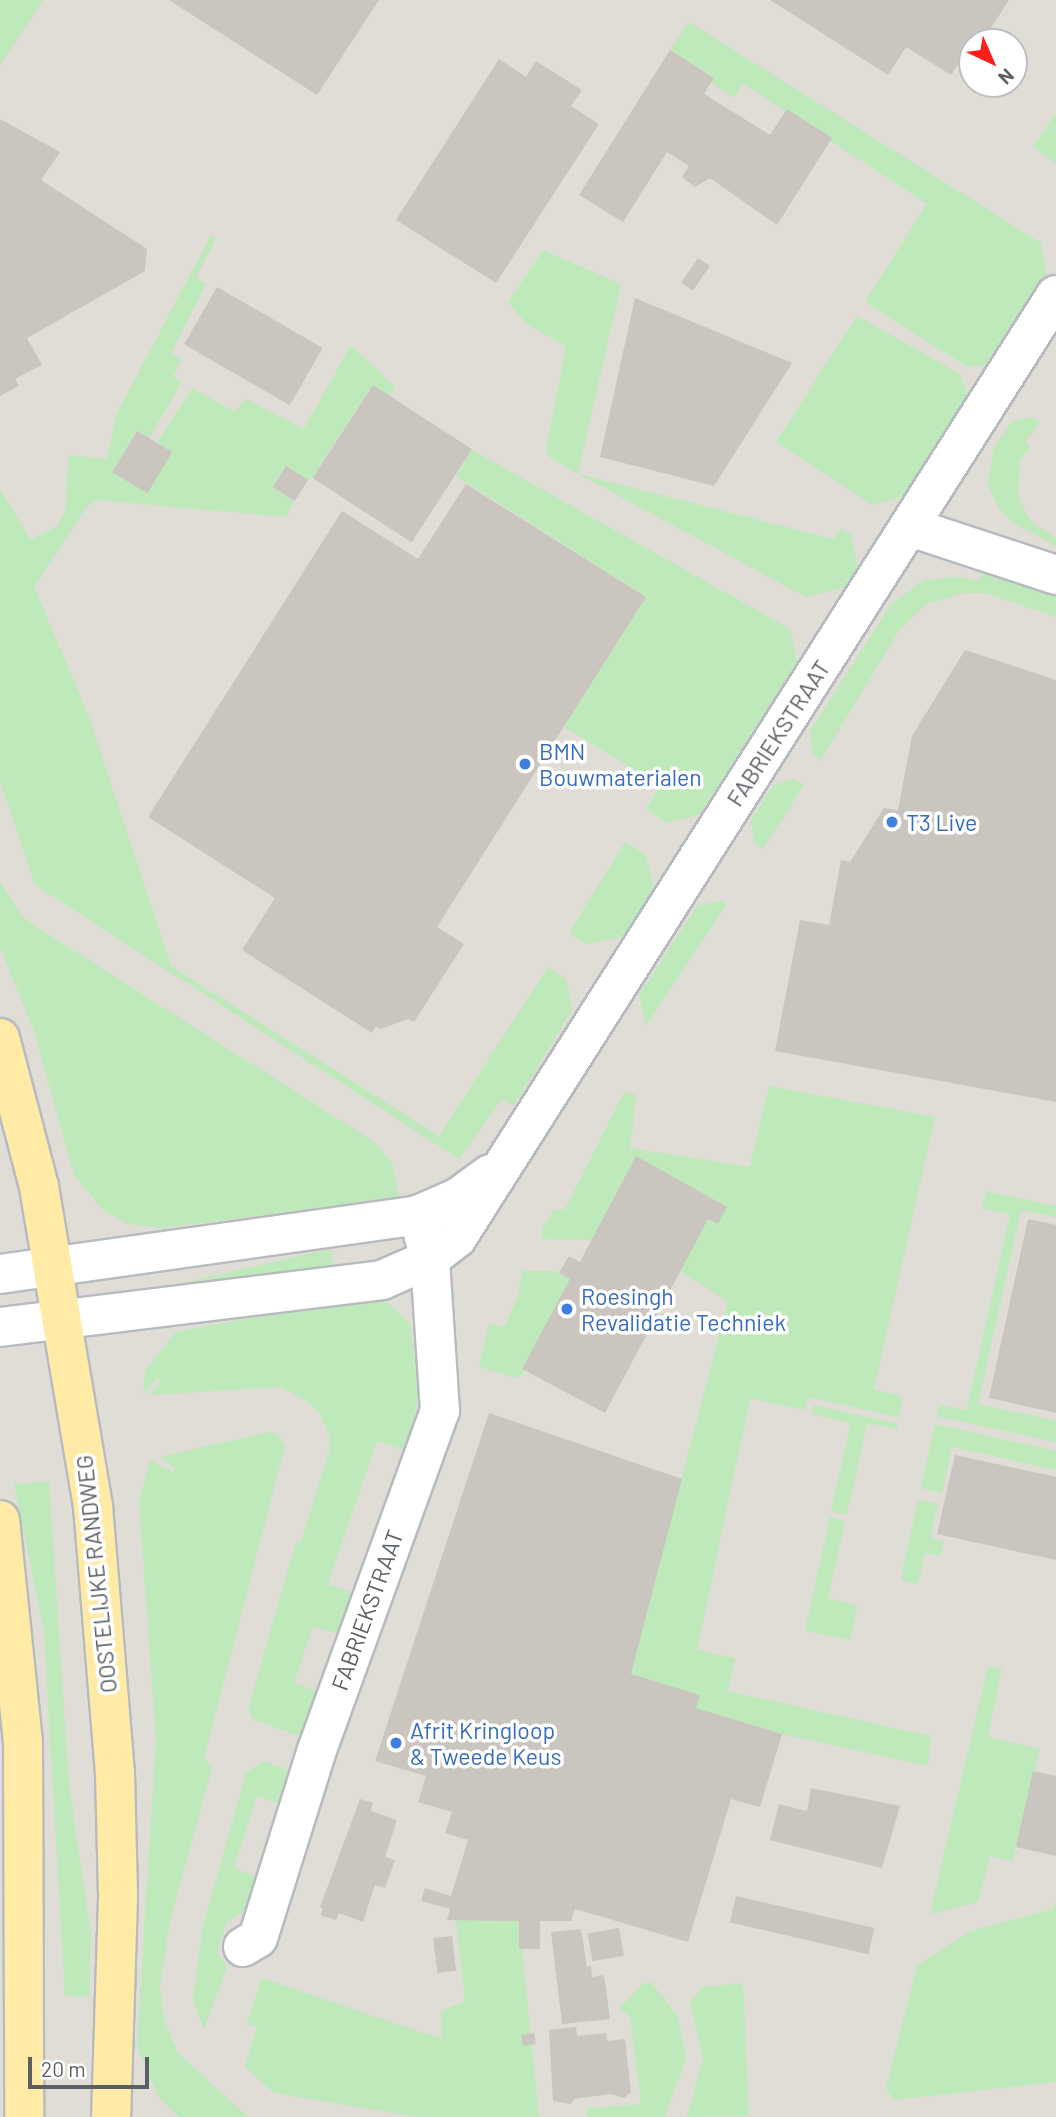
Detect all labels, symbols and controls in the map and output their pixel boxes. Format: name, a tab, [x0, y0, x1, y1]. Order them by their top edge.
north arrow	[958, 28, 1028, 98]
text: N	[994, 64, 1019, 90]
street label: FABRIEKSTRAAT	[721, 655, 835, 811]
place label: BMN Bouwmaterialen	[539, 737, 702, 791]
marker: BMN Bouwmaterialen	[517, 756, 533, 772]
place label: T3 Live	[906, 808, 977, 836]
marker: T3 Live	[884, 814, 900, 830]
place label: Roesingh Revalidatie Techniek	[581, 1282, 786, 1336]
marker: Roesingh Revalidatie Techniek	[559, 1301, 575, 1317]
street label: OOSTELIJKE RANDWEG	[70, 1454, 122, 1694]
street label: FABRIEKSTRAAT	[325, 1526, 409, 1694]
place label: Afrit Kringloop & Tweede Keus	[410, 1716, 562, 1770]
marker: Afrit Kringloop & Tweede Keus	[388, 1735, 404, 1751]
scale bar	[32, 2044, 152, 2088]
text: 20 m	[41, 2056, 86, 2081]

